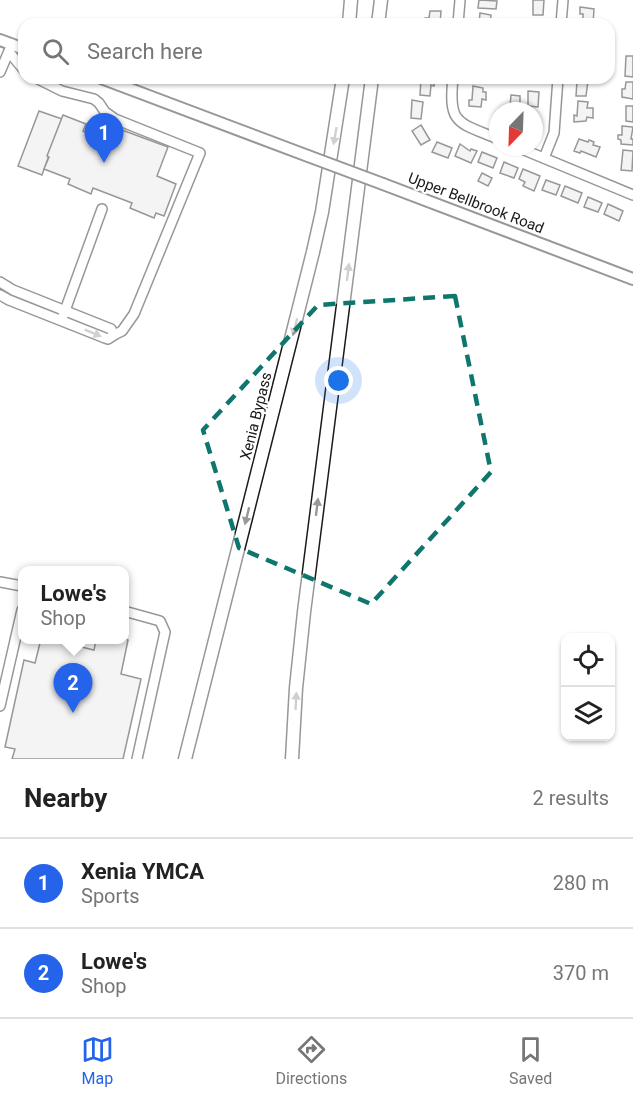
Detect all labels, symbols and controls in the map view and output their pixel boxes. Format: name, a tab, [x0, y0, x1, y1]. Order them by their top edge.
search box	[18, 18, 615, 84]
icon: search	[39, 35, 72, 68]
text: Search here	[87, 39, 203, 64]
north arrow	[489, 102, 543, 156]
pin: 1	[84, 114, 124, 163]
one-way arrow	[330, 127, 339, 146]
street label: Upper Bellbrook Road	[405, 169, 547, 237]
one-way arrow	[343, 262, 352, 281]
one-way arrow	[289, 317, 299, 336]
one-way arrow	[84, 328, 102, 338]
your location	[324, 366, 353, 395]
street label: Xenia Bypass	[236, 370, 276, 462]
one-way arrow	[313, 497, 322, 516]
one-way arrow	[241, 506, 251, 525]
popup	[18, 566, 129, 644]
text: Lowe's	[40, 581, 107, 606]
text: Shop	[40, 606, 86, 630]
map controls	[561, 633, 615, 741]
button: locate	[561, 633, 615, 687]
pin: 2	[54, 664, 92, 713]
button: layers	[561, 687, 615, 741]
one-way arrow	[291, 691, 300, 710]
text: Nearby	[24, 783, 107, 813]
text: 2 results	[533, 786, 609, 810]
text: Xenia YMCA	[81, 859, 204, 884]
text: 1	[38, 871, 49, 895]
text: 280 m	[553, 871, 609, 895]
text: Sports	[81, 884, 140, 908]
text: Lowe's	[81, 949, 147, 974]
text: 2	[38, 961, 49, 985]
text: 370 m	[553, 961, 609, 985]
text: Shop	[81, 974, 127, 998]
tab: Map	[81, 1033, 114, 1088]
tab: Directions	[275, 1033, 347, 1088]
tab: Saved	[509, 1033, 552, 1088]

